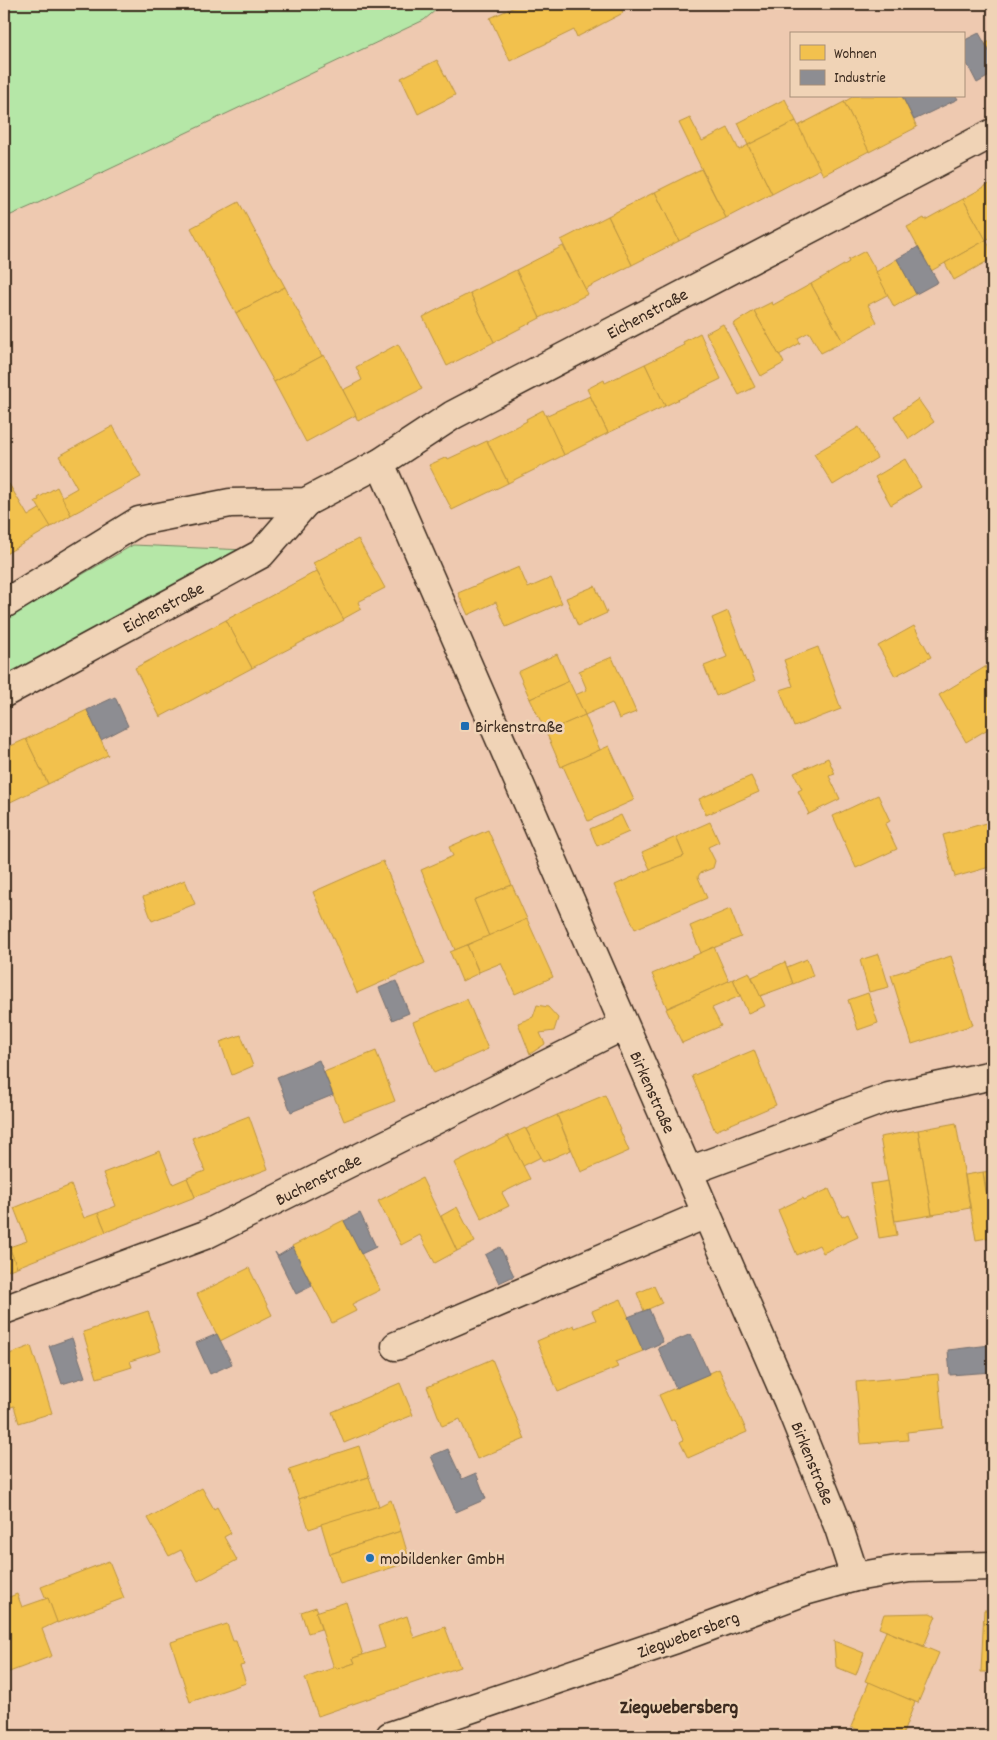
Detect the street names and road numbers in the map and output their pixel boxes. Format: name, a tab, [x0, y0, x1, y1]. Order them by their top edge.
street label: Eichenstraße	[603, 283, 693, 347]
street label: Eichenstraße	[119, 577, 209, 641]
street label: Birkenstraße	[621, 1048, 680, 1138]
street label: Buchenstraße	[272, 1149, 367, 1214]
street label: Birkenstraße	[783, 1418, 839, 1509]
street label: Ziegwebersberg	[634, 1606, 743, 1666]

